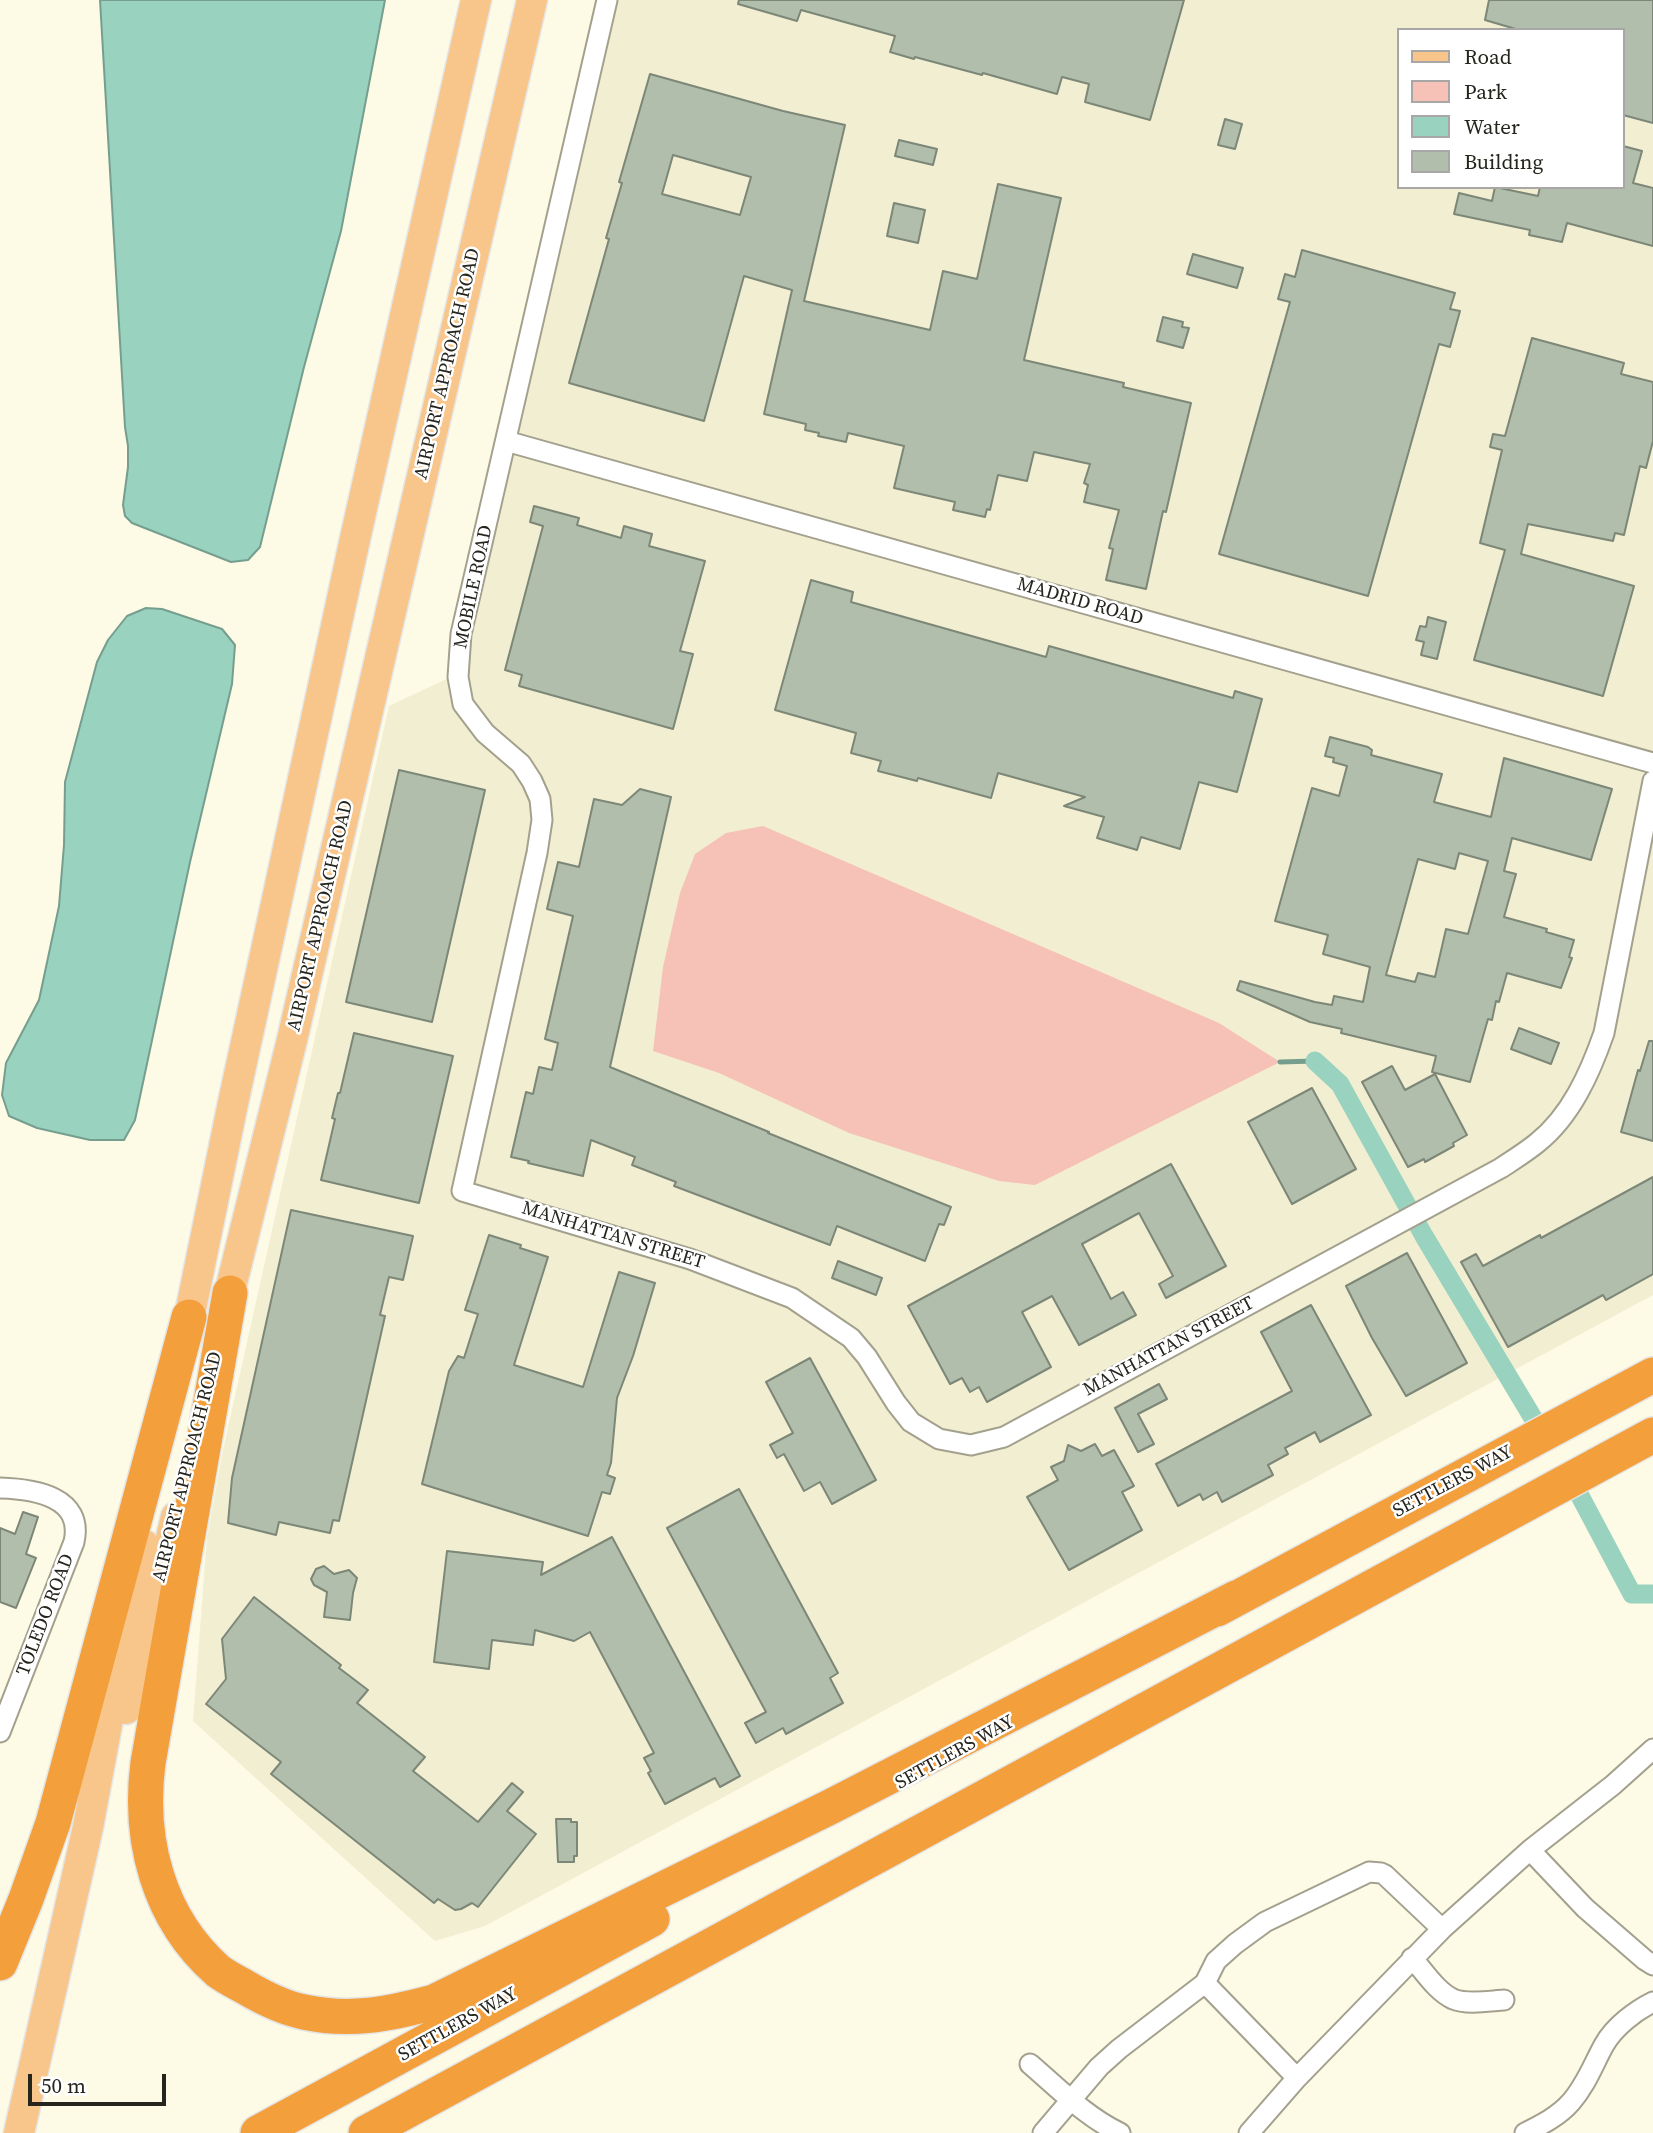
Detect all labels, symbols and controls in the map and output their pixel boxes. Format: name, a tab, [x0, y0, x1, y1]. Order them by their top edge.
legend	[1398, 28, 1625, 189]
text: Road	[1464, 42, 1512, 71]
text: Park	[1464, 77, 1507, 106]
text: Water	[1464, 112, 1520, 141]
text: Building	[1464, 147, 1543, 176]
street label: AIRPORT APPROACH ROAD	[410, 246, 486, 482]
street label: MOBILE ROAD	[450, 523, 498, 651]
street label: MADRID ROAD	[1014, 573, 1146, 631]
street label: AIRPORT APPROACH ROAD	[283, 798, 359, 1034]
street label: MANHATTAN STREET	[519, 1197, 707, 1275]
street label: MANHATTAN STREET	[1080, 1292, 1258, 1402]
street label: AIRPORT APPROACH ROAD	[148, 1349, 228, 1585]
street label: SETTLERS WAY	[1389, 1441, 1517, 1523]
street label: TOLEDO ROAD	[12, 1551, 80, 1679]
street label: SETTLERS WAY	[892, 1711, 1018, 1795]
street label: SETTLERS WAY	[395, 1983, 521, 2067]
scale bar	[32, 2060, 170, 2104]
text: 50 m	[41, 2071, 86, 2100]

